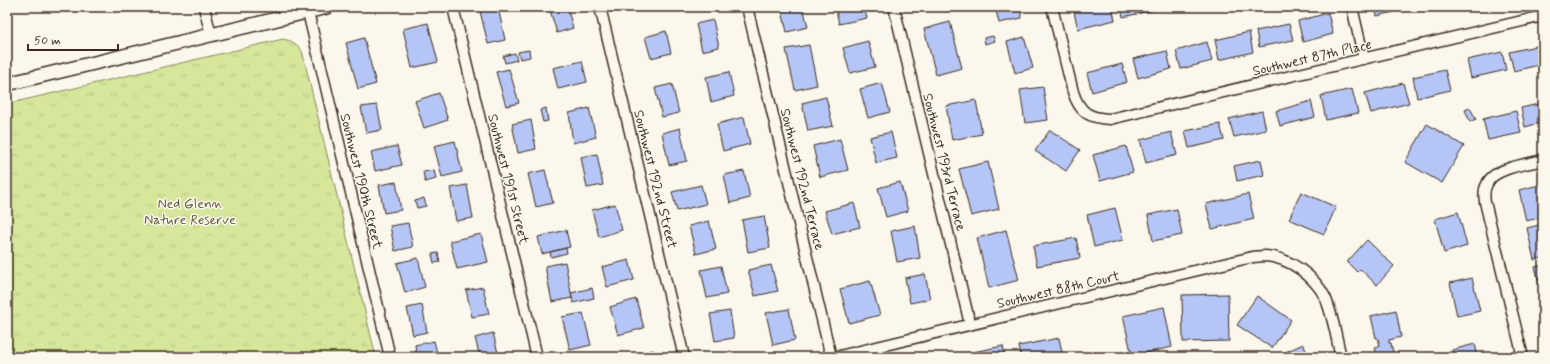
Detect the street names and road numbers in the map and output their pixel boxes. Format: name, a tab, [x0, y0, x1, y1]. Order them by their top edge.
street label: Southwest 87th Place	[1251, 36, 1374, 80]
street label: Southwest 193rd Terrace	[918, 91, 970, 233]
street label: Southwest 192nd Terrace	[776, 106, 828, 252]
street label: Southwest 192nd Street	[629, 108, 681, 251]
street label: Southwest 190th Street	[335, 112, 387, 252]
street label: Southwest 191st Street	[483, 112, 533, 247]
street label: Southwest 88th Court	[995, 267, 1122, 313]

